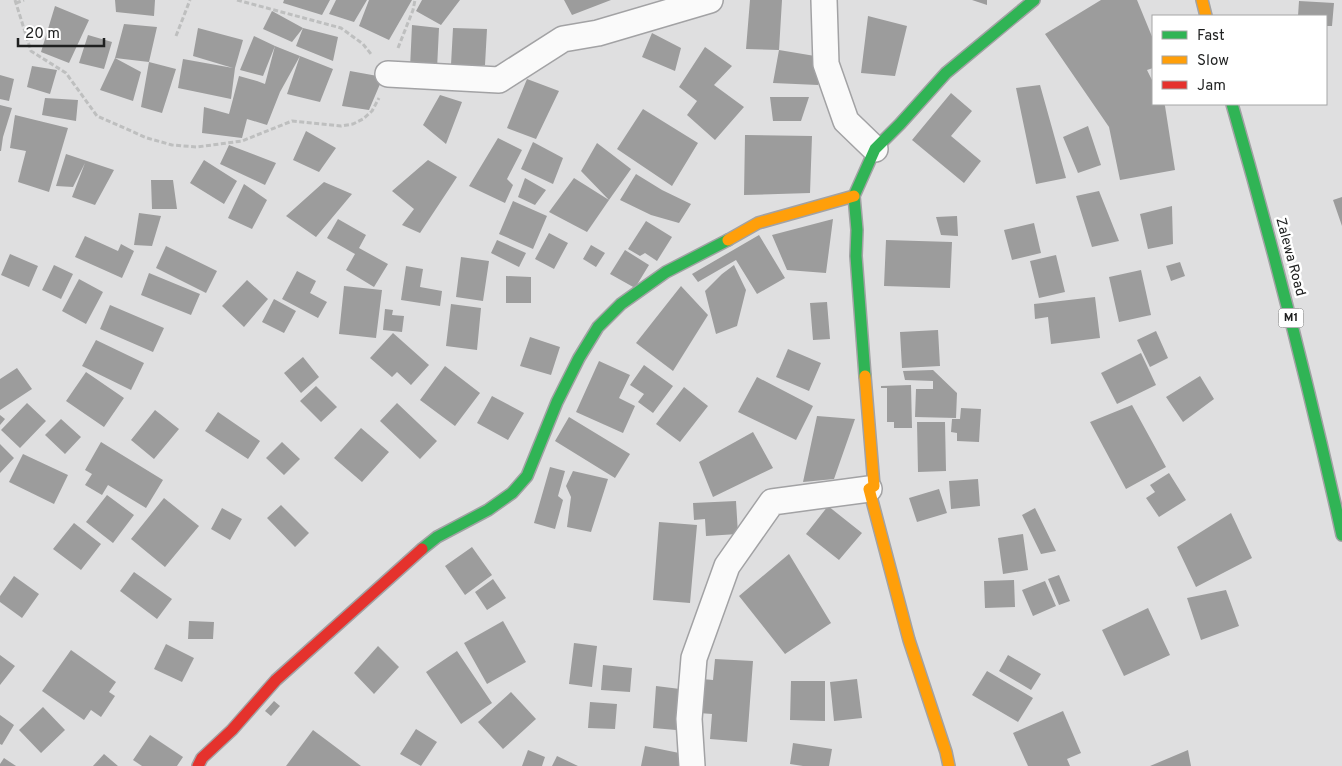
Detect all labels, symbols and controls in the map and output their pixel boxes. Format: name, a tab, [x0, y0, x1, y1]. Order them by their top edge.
scale bar	[18, 15, 104, 47]
legend	[1152, 15, 1327, 105]
text: 20 m	[25, 25, 60, 44]
text: Fast	[1197, 27, 1225, 46]
text: Slow	[1197, 52, 1229, 71]
text: Jam	[1197, 77, 1226, 96]
street label: Zalewa Road	[1271, 216, 1309, 298]
road number: M1	[1278, 308, 1304, 328]

